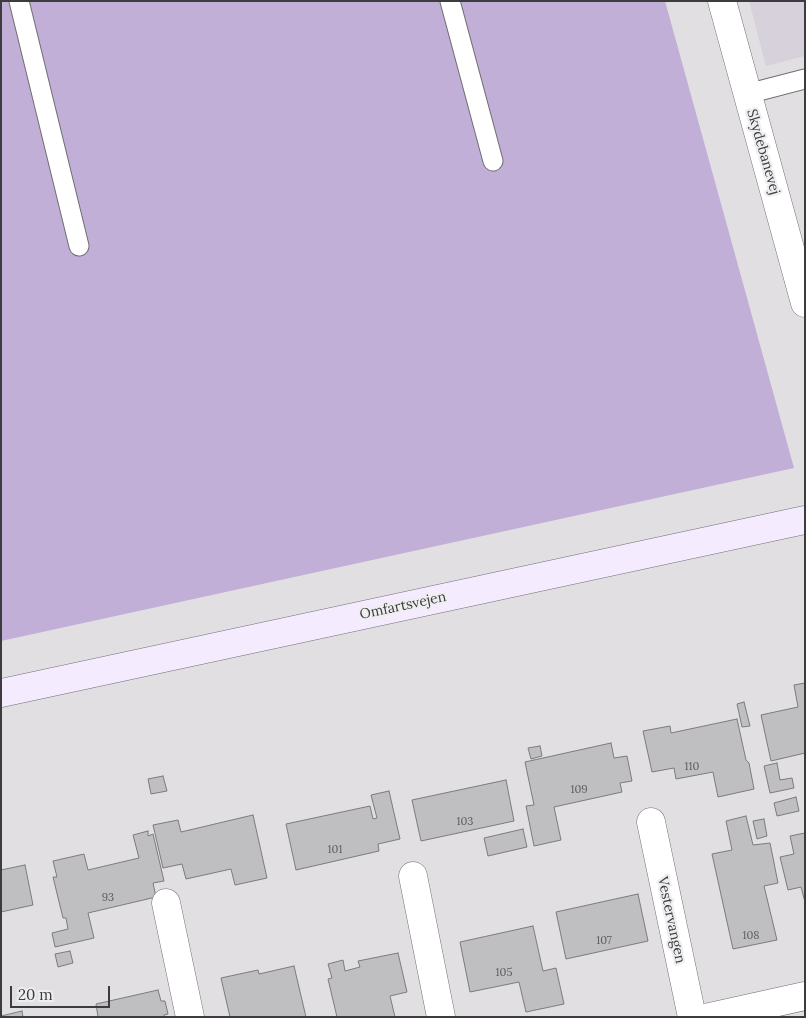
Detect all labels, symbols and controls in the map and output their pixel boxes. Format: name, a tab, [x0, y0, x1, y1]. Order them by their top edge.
street label: Skydebanevej	[743, 107, 783, 197]
street label: Omfartsvejen	[358, 589, 448, 623]
house number: 110	[685, 760, 699, 774]
house number: 109	[570, 783, 588, 797]
house number: 103	[457, 815, 473, 829]
house number: 101	[328, 843, 342, 857]
street label: Vestervangen	[654, 875, 688, 965]
house number: 93	[102, 891, 114, 905]
house number: 108	[742, 929, 760, 943]
house number: 107	[596, 934, 612, 948]
house number: 105	[496, 966, 512, 980]
scale bar	[12, 976, 112, 1008]
text: 20 m	[18, 985, 53, 1004]

